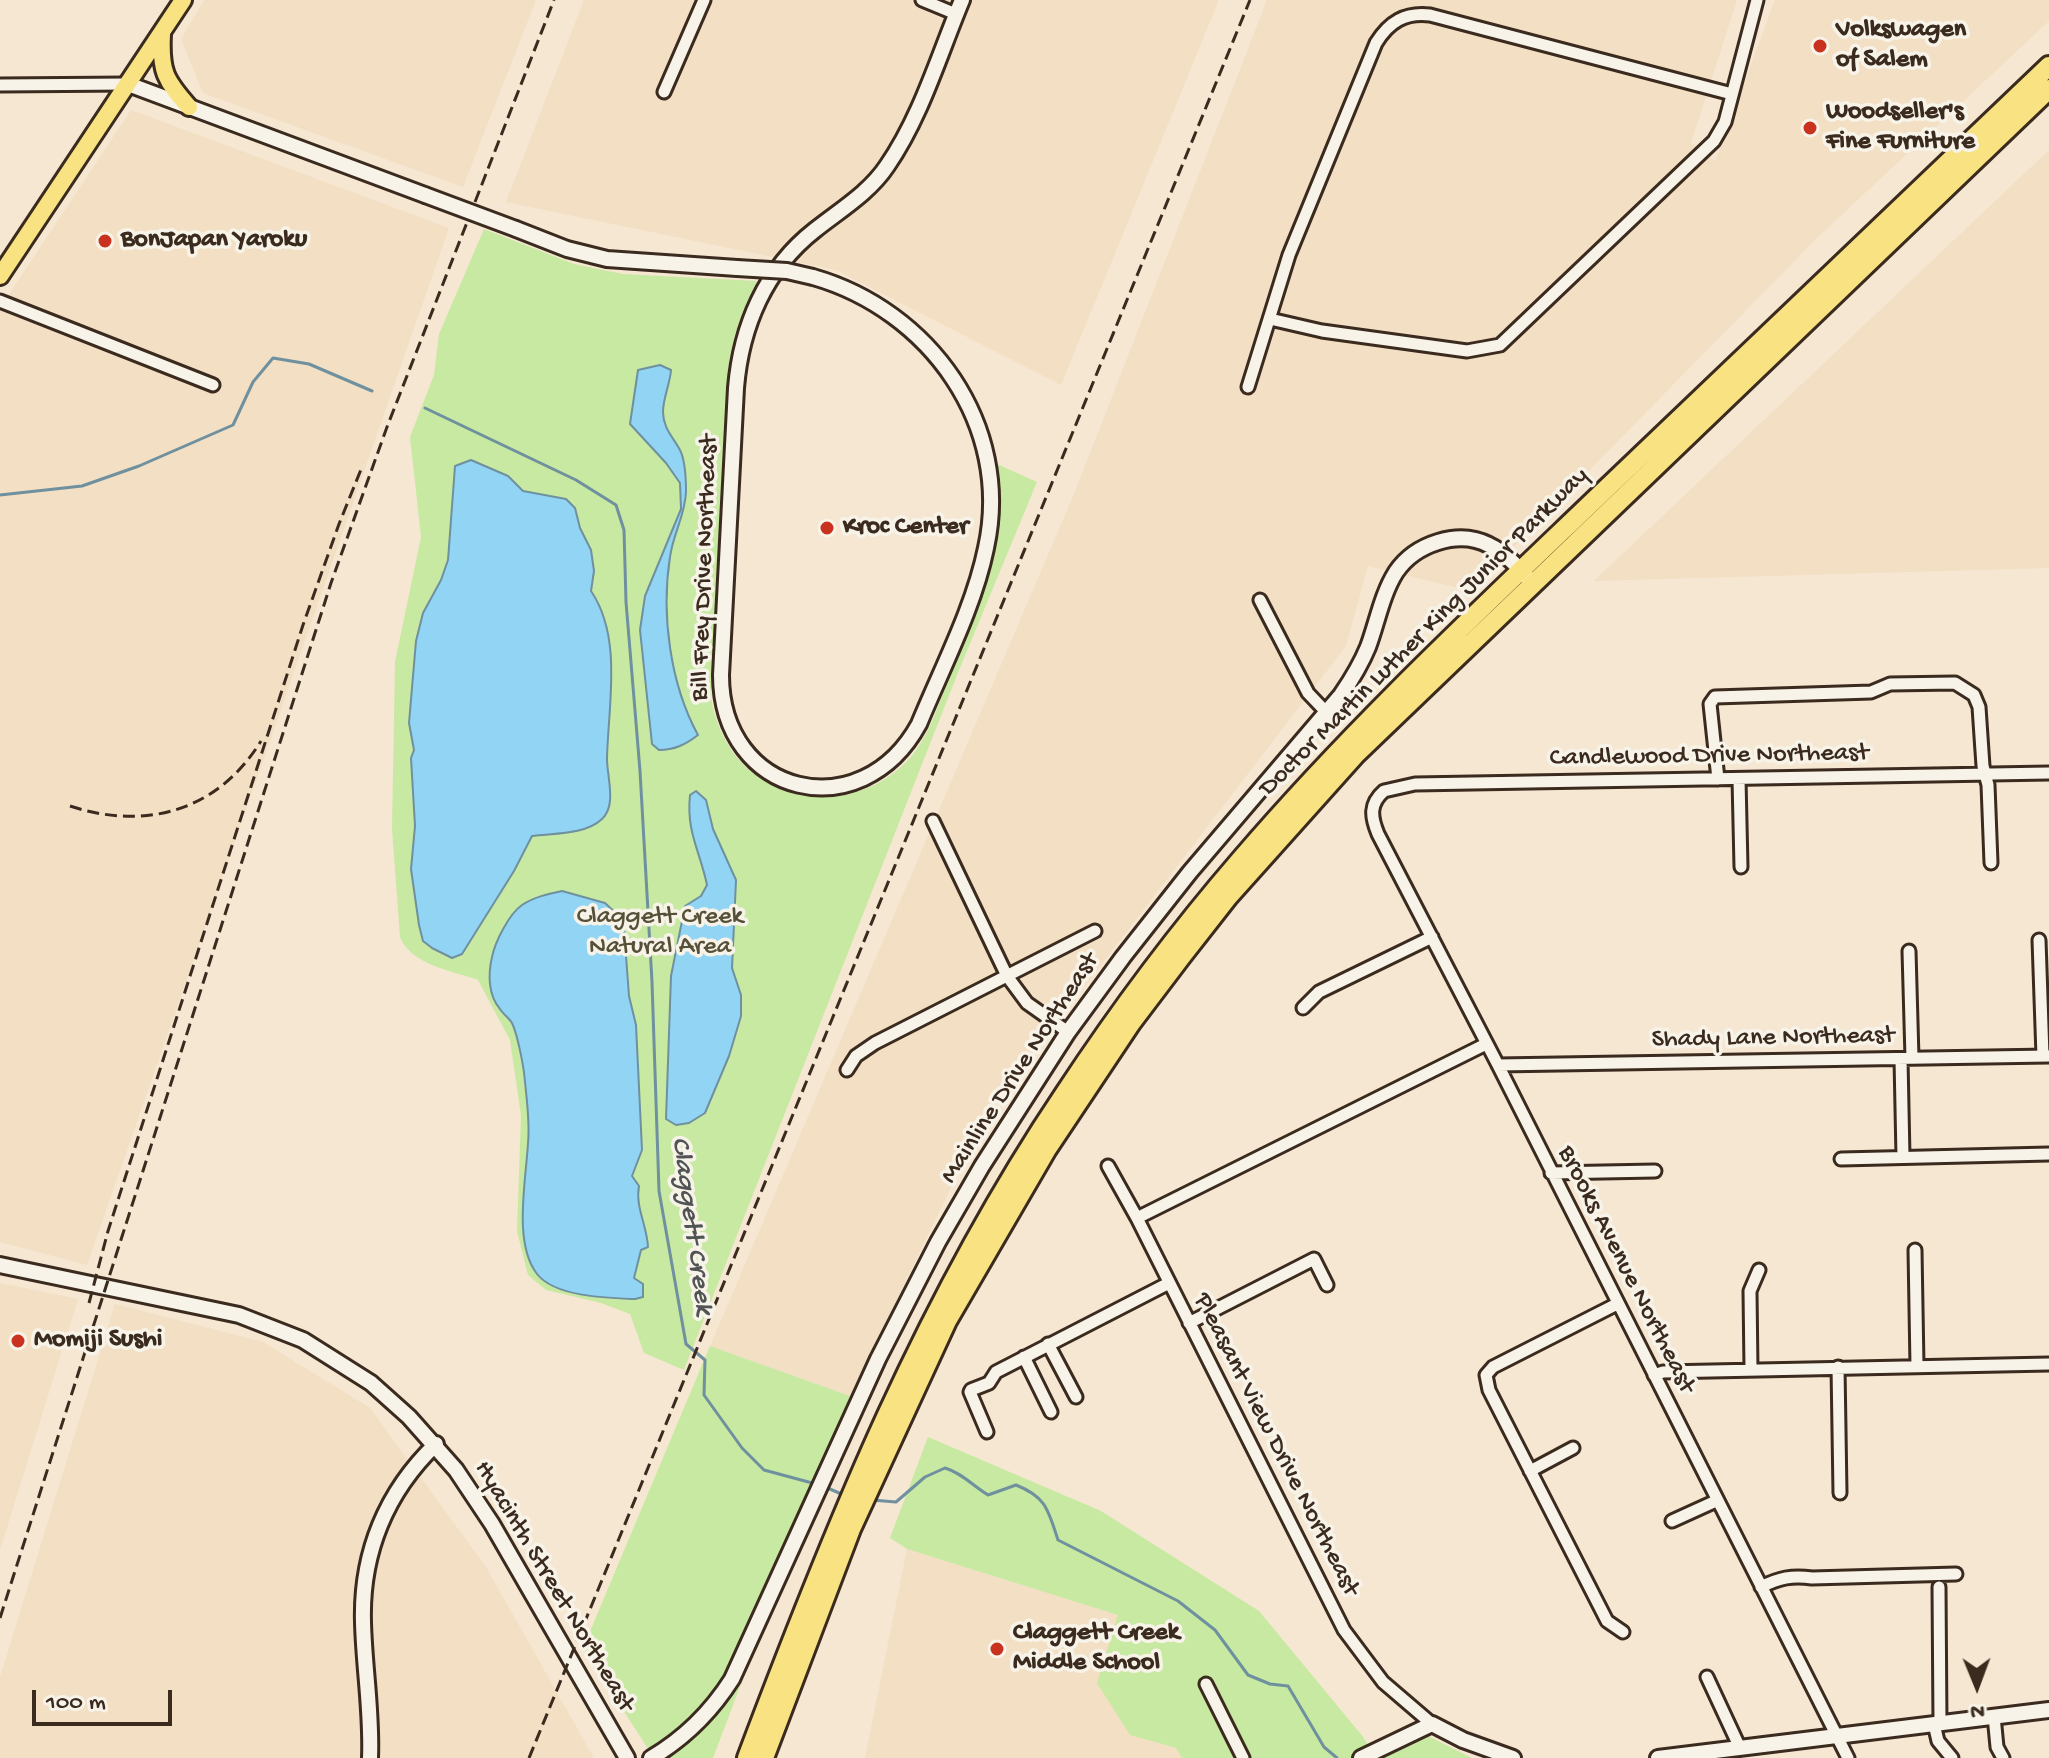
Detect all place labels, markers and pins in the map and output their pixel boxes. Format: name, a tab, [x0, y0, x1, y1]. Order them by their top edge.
place label: Volkswagen of Salem	[1836, 15, 1966, 76]
marker: Volkswagen of Salem	[1811, 37, 1829, 55]
place label: Woodseller's Fine Furniture	[1826, 97, 1975, 158]
marker: Woodseller's Fine Furniture	[1801, 119, 1819, 137]
place label: BonJapan Yaroku	[121, 225, 307, 257]
marker: BonJapan Yaroku	[96, 232, 114, 250]
place label: Kroc Center	[843, 512, 968, 544]
marker: Kroc Center	[818, 519, 836, 537]
place label: Momiji Sushi	[34, 1325, 162, 1357]
marker: Momiji Sushi	[9, 1332, 27, 1350]
place label: Claggett Creek Middle School	[1013, 1618, 1179, 1680]
marker: Claggett Creek Middle School	[988, 1640, 1006, 1658]

